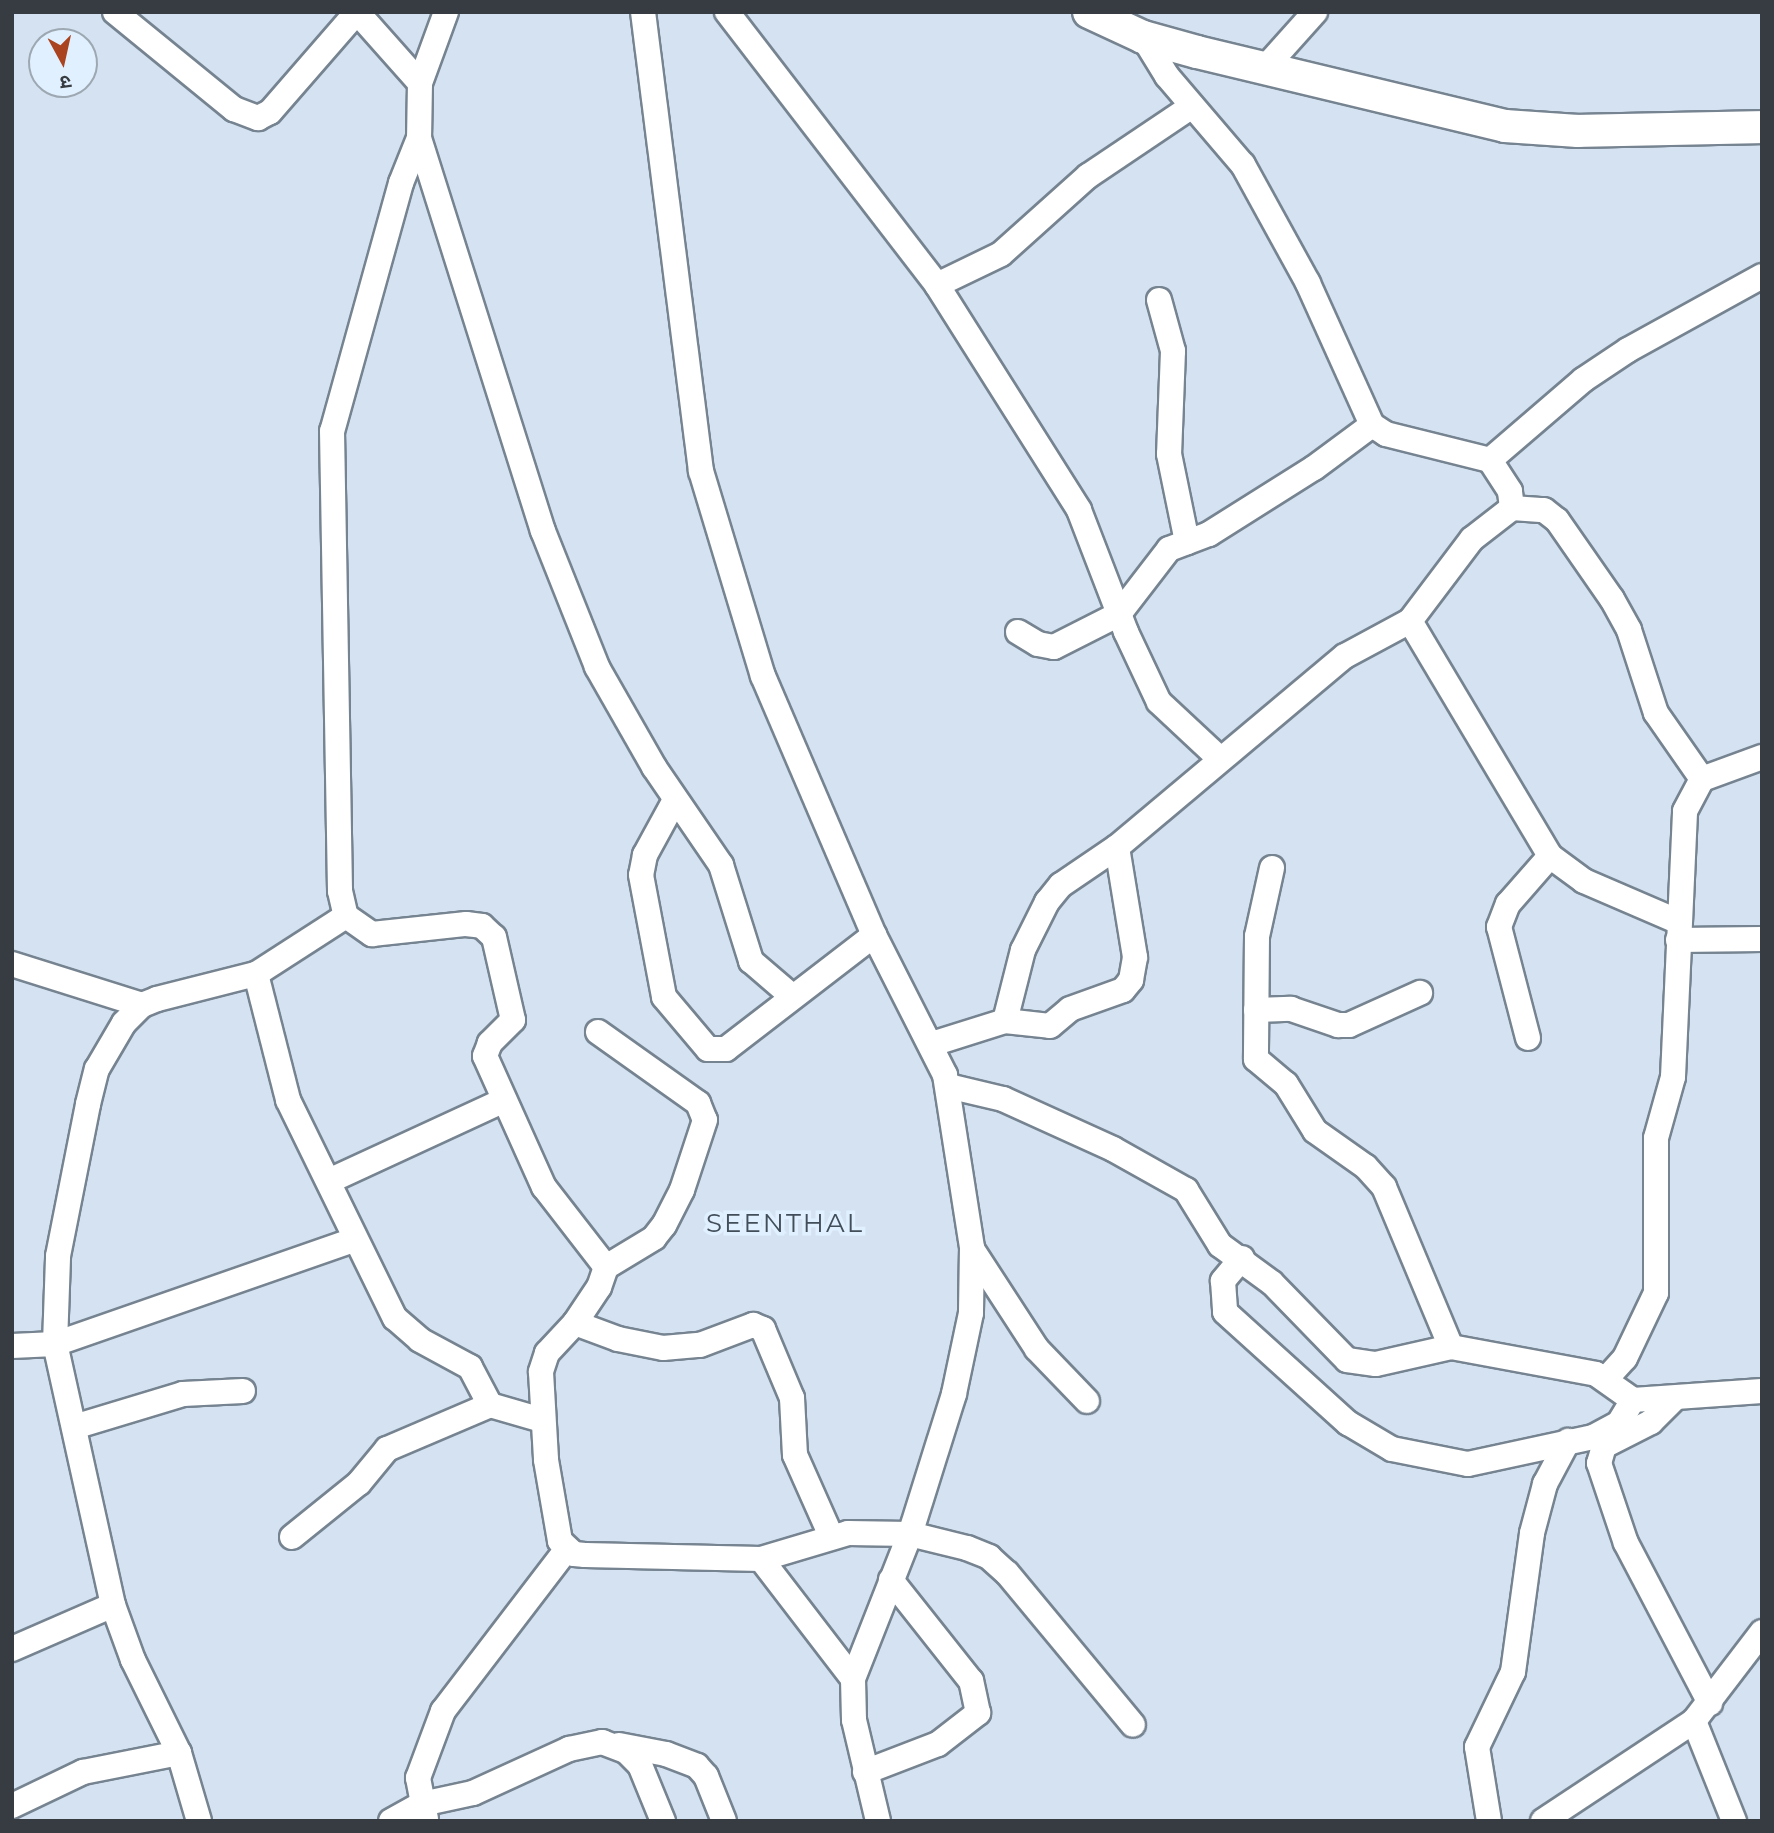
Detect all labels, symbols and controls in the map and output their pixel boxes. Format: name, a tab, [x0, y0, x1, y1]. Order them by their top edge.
north arrow	[28, 28, 98, 98]
text: उ	[59, 70, 73, 94]
district label: SEENTHAL	[707, 1208, 863, 1240]

